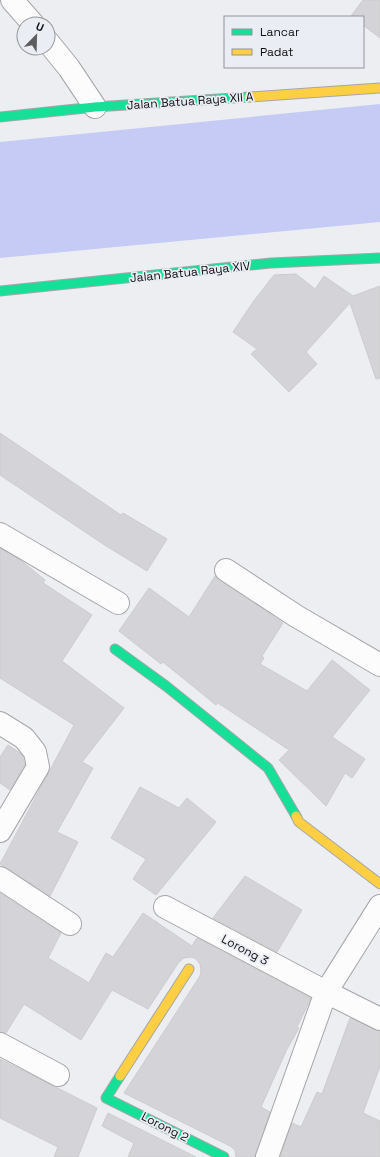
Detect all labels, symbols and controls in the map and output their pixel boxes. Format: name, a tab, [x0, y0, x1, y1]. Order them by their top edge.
north arrow	[16, 16, 56, 56]
legend	[224, 16, 364, 68]
text: U	[34, 19, 46, 35]
text: Lancar	[260, 24, 300, 40]
text: Padat	[260, 44, 294, 60]
street label: Jalan Batua Raya XII A	[126, 89, 254, 113]
street label: Jalan Batua Raya XIV	[129, 258, 252, 286]
street label: Lorong 3	[219, 931, 271, 969]
street label: Lorong 2	[139, 1108, 191, 1146]

